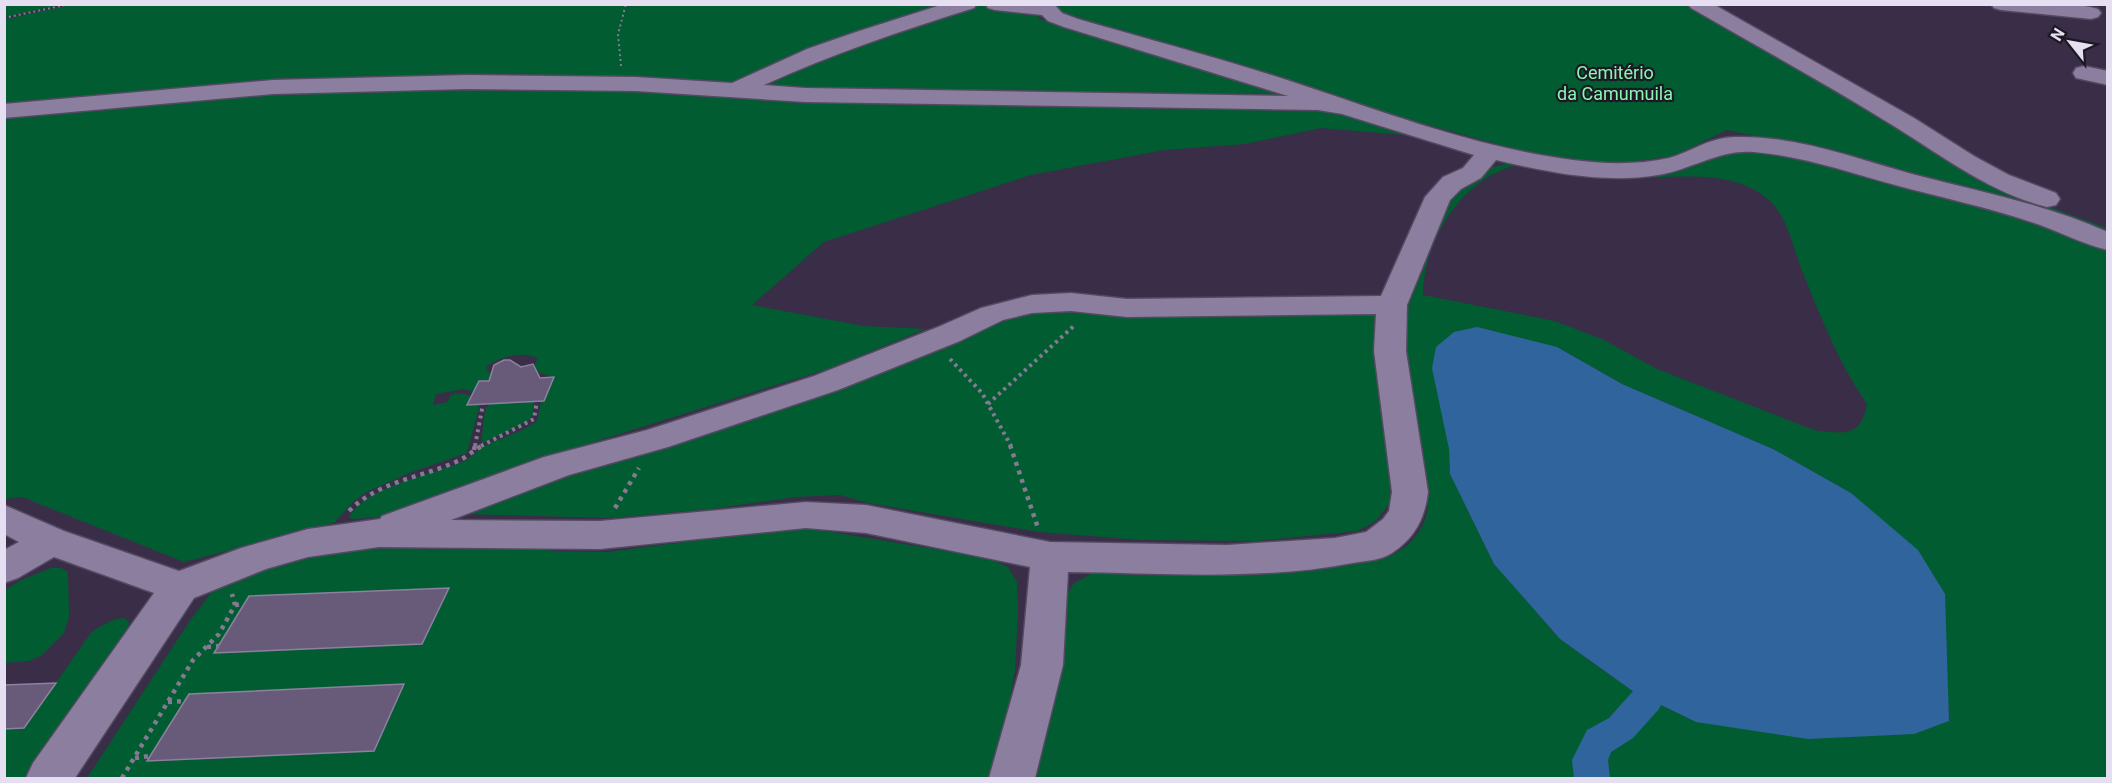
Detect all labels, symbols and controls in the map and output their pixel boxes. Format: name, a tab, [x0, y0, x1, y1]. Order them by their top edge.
north arrow	[2040, 12, 2100, 72]
text: N	[2047, 25, 2069, 44]
park label: Cemitério da Camumuila	[1557, 62, 1673, 104]

